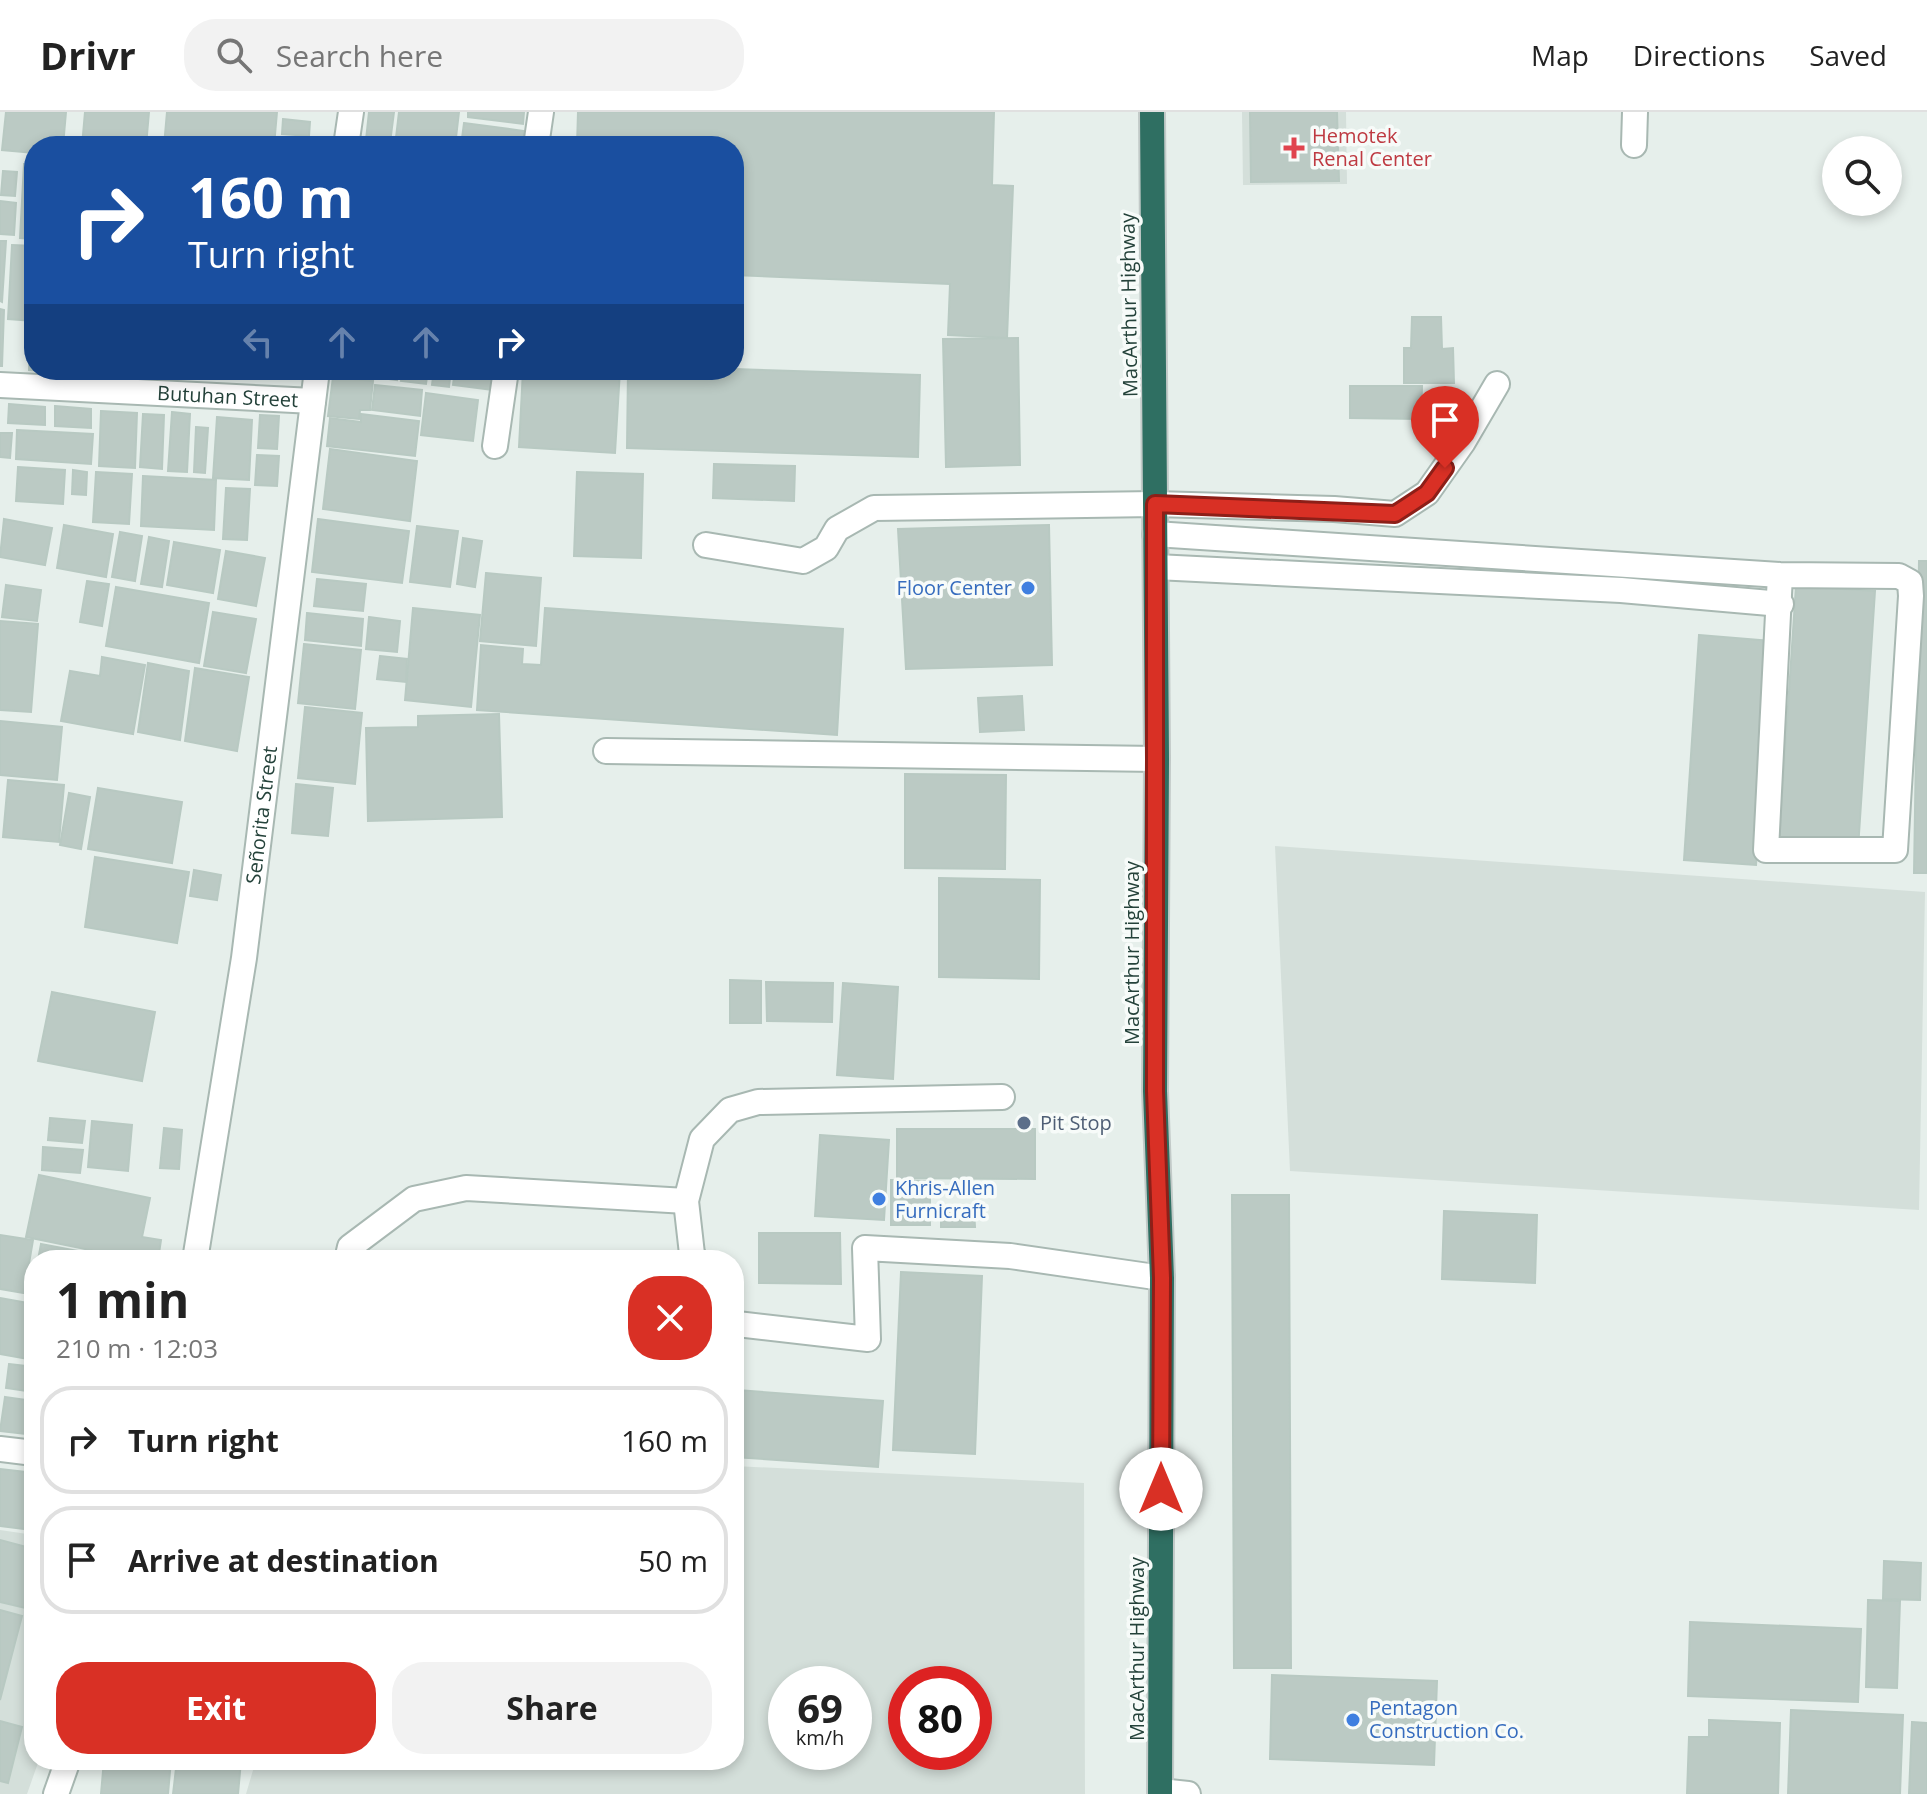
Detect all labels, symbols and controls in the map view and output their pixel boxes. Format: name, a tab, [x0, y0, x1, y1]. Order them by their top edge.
search box	[184, 19, 744, 91]
text: Drivr	[40, 29, 136, 81]
icon: search	[212, 33, 256, 77]
text: Search here	[276, 35, 443, 76]
text: Map	[1531, 36, 1589, 74]
text: Directions	[1633, 36, 1765, 74]
text: Saved	[1809, 36, 1887, 74]
place label: Hemotek Renal Center	[1312, 122, 1432, 172]
map controls	[1822, 136, 1902, 216]
button: search	[1822, 136, 1902, 216]
marker: Hemotek Renal Center	[1283, 137, 1305, 159]
text: 160 m	[188, 158, 354, 234]
icon: right	[56, 168, 160, 272]
street label: MacArthur Highway	[1113, 212, 1144, 397]
text: Turn right	[188, 230, 354, 279]
icon: left	[236, 320, 280, 364]
icon: ahead	[320, 320, 364, 364]
icon: ahead	[404, 320, 448, 364]
icon: right	[488, 320, 532, 364]
street label: Butuhan Street	[156, 379, 299, 413]
pin	[1411, 386, 1479, 468]
icon: arrive	[1423, 398, 1467, 442]
place label: Floor Center	[897, 574, 1012, 601]
marker: Floor Center	[1019, 579, 1037, 597]
street label: Señorita Street	[239, 744, 283, 886]
street label: MacArthur Highway	[1118, 860, 1145, 1045]
place label: Pit Stop	[1040, 1109, 1112, 1136]
marker: Pit Stop	[1015, 1114, 1033, 1132]
place label: Khris-Allen Furnicraft	[895, 1174, 995, 1224]
marker: Khris-Allen Furnicraft	[870, 1190, 888, 1208]
text: 1 min	[56, 1267, 189, 1332]
button: close	[628, 1276, 712, 1360]
text: 210 m · 12:03	[56, 1330, 218, 1366]
icon: right	[60, 1418, 104, 1462]
text: Turn right	[128, 1420, 279, 1461]
text: 160 m	[621, 1420, 708, 1461]
position arrow	[1119, 1447, 1203, 1531]
icon: arrive	[60, 1538, 104, 1582]
text: Arrive at destination	[128, 1540, 439, 1581]
text: 50 m	[638, 1540, 708, 1581]
street label: MacArthur Highway	[1123, 1556, 1150, 1741]
button: Exit	[56, 1662, 376, 1754]
button: Share	[392, 1662, 712, 1754]
speed limit sign: 80	[888, 1666, 992, 1770]
text: 69	[797, 1680, 843, 1735]
place label: Pentagon Construction Co.	[1369, 1694, 1524, 1744]
marker: Pentagon Construction Co.	[1344, 1711, 1362, 1729]
text: km/h	[796, 1724, 844, 1751]

